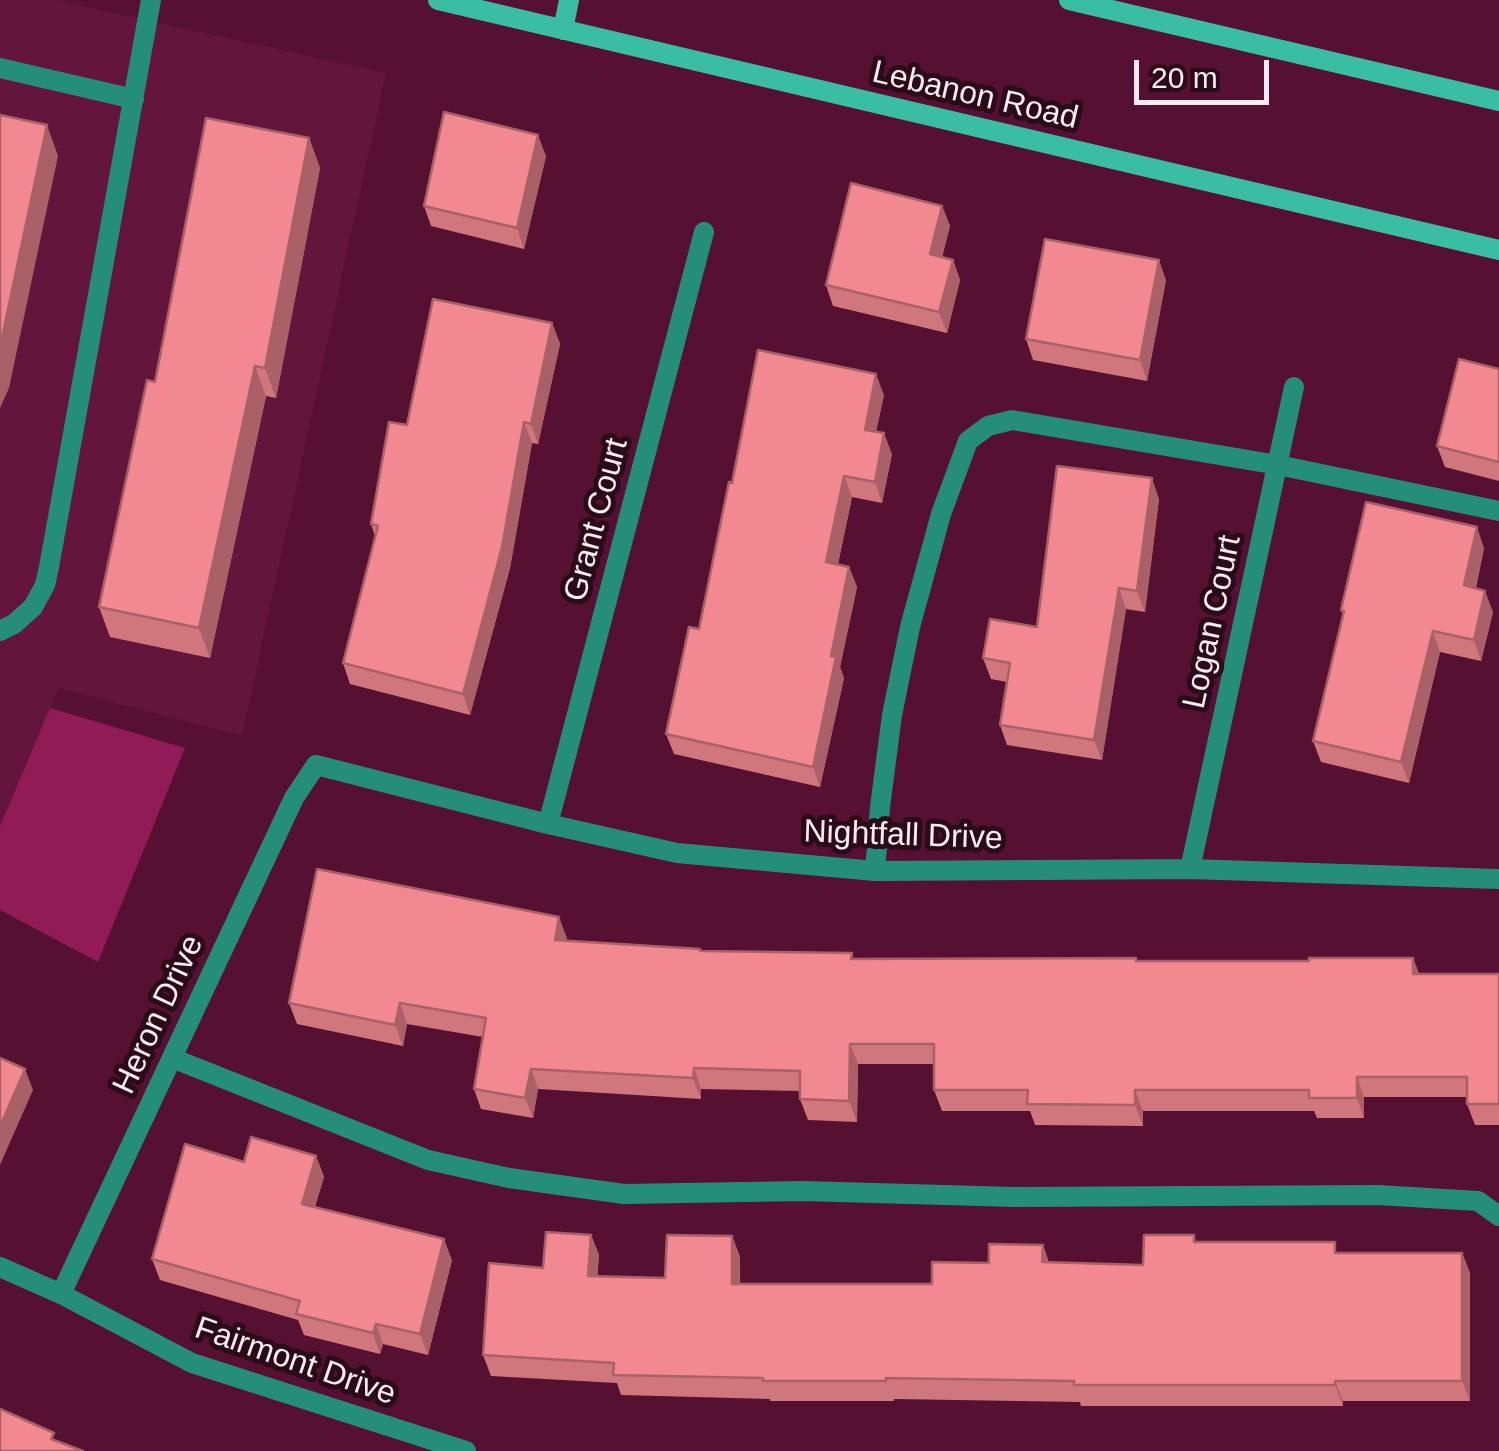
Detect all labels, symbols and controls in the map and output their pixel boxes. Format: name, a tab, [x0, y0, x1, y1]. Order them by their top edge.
scale bar	[1139, 40, 1274, 102]
street label: Lebanon Road	[868, 54, 1082, 138]
text: 20 m	[1151, 61, 1218, 94]
street label: Grant Court	[557, 434, 637, 606]
street label: Logan Court	[1176, 532, 1250, 712]
street label: Nightfall Drive	[803, 813, 1003, 859]
street label: Heron Drive	[106, 930, 212, 1100]
street label: Fairmont Drive	[190, 1310, 400, 1414]

